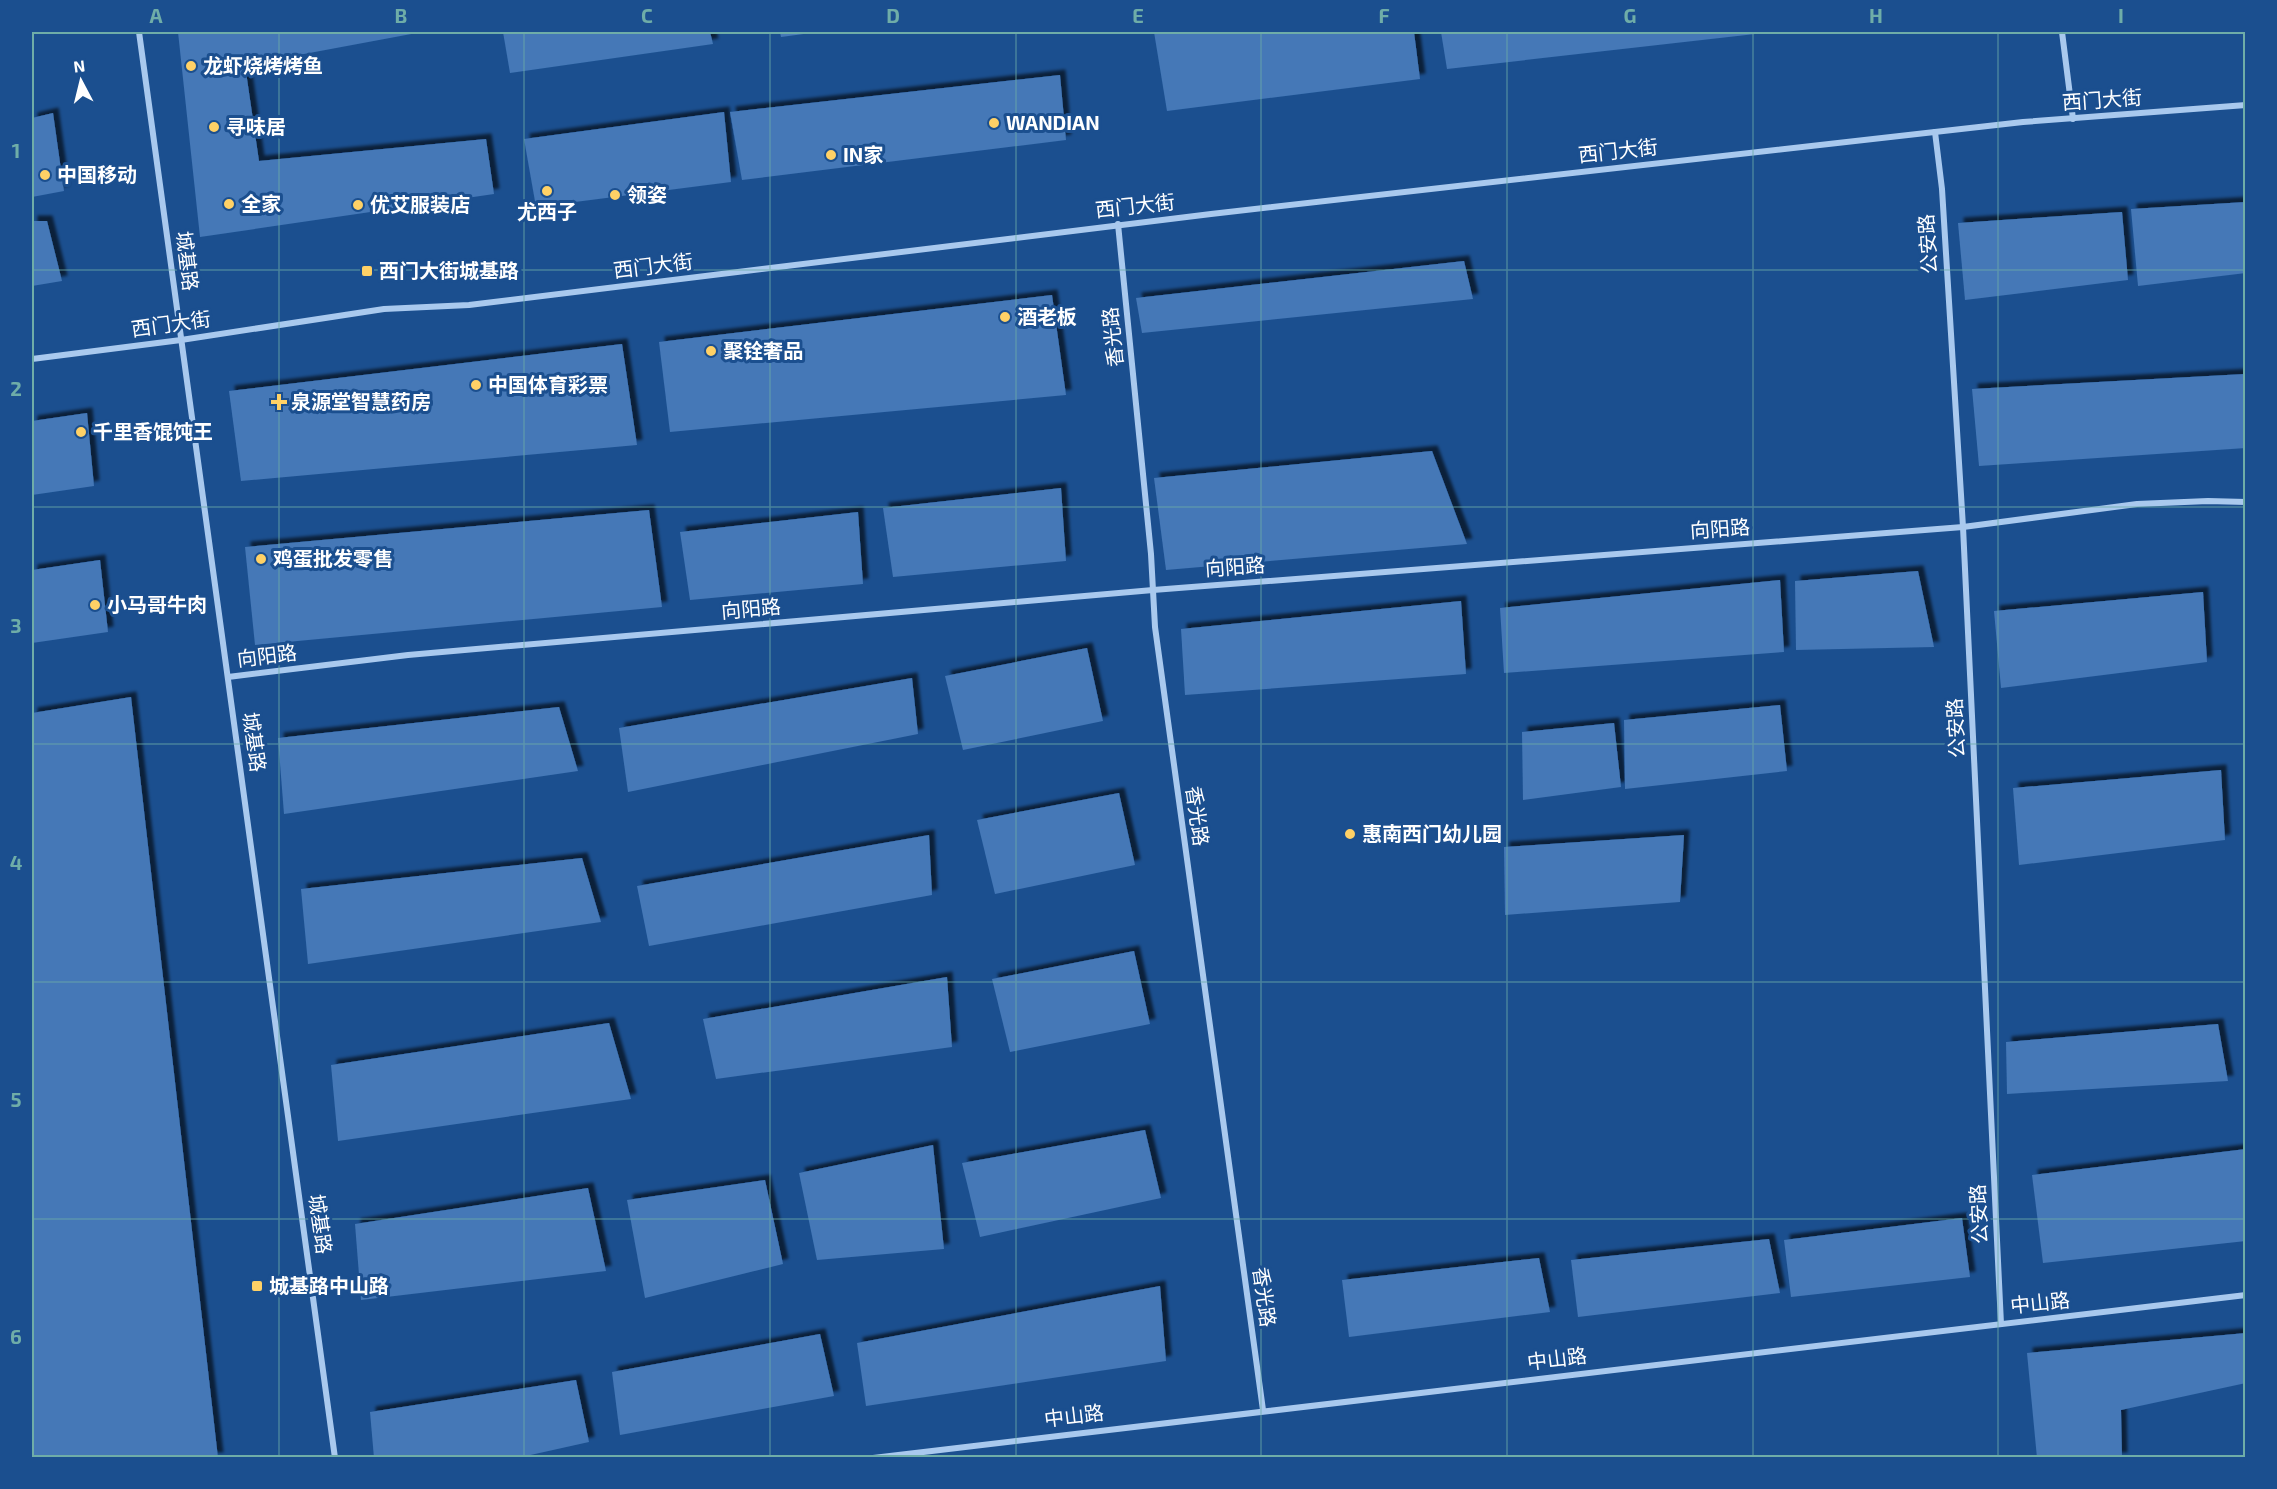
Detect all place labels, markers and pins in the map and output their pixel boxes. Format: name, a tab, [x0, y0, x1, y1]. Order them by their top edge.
place label: 龙虾烧烤烤鱼	[203, 53, 323, 77]
marker: 龙虾烧烤烤鱼	[184, 59, 198, 73]
place label: WANDIAN	[1006, 110, 1100, 134]
place label: 寻味居	[226, 114, 286, 138]
marker: WANDIAN	[987, 116, 1001, 130]
marker: 寻味居	[207, 120, 221, 134]
place label: IN家	[843, 142, 883, 166]
marker: IN家	[824, 148, 838, 162]
place label: 中国移动	[57, 162, 137, 186]
marker: 中国移动	[38, 168, 52, 182]
place label: 领姿	[627, 182, 667, 206]
marker: 尤西子	[540, 184, 554, 198]
marker: 领姿	[608, 188, 622, 202]
place label: 全家	[241, 191, 281, 215]
place label: 优艾服装店	[370, 192, 470, 216]
marker: 全家	[222, 197, 236, 211]
marker: 优艾服装店	[351, 198, 365, 212]
place label: 尤西子	[517, 199, 577, 223]
place label: 西门大街城基路	[379, 258, 519, 282]
marker: 西门大街城基路	[360, 264, 374, 278]
place label: 酒老板	[1017, 304, 1077, 328]
marker: 酒老板	[998, 310, 1012, 324]
place label: 聚铨奢品	[723, 338, 803, 362]
marker: 聚铨奢品	[704, 344, 718, 358]
place label: 中国体育彩票	[488, 372, 608, 396]
marker: 中国体育彩票	[469, 378, 483, 392]
place label: 泉源堂智慧药房	[291, 389, 431, 413]
marker: 泉源堂智慧药房	[272, 395, 286, 409]
place label: 千里香馄饨王	[93, 419, 213, 443]
marker: 千里香馄饨王	[74, 425, 88, 439]
place label: 鸡蛋批发零售	[273, 546, 393, 570]
marker: 鸡蛋批发零售	[254, 552, 268, 566]
place label: 小马哥牛肉	[107, 592, 207, 616]
marker: 小马哥牛肉	[88, 598, 102, 612]
place label: 惠南西门幼儿园	[1362, 821, 1502, 845]
marker: 惠南西门幼儿园	[1343, 827, 1357, 841]
place label: 城基路中山路	[269, 1273, 389, 1297]
marker: 城基路中山路	[250, 1279, 264, 1293]

